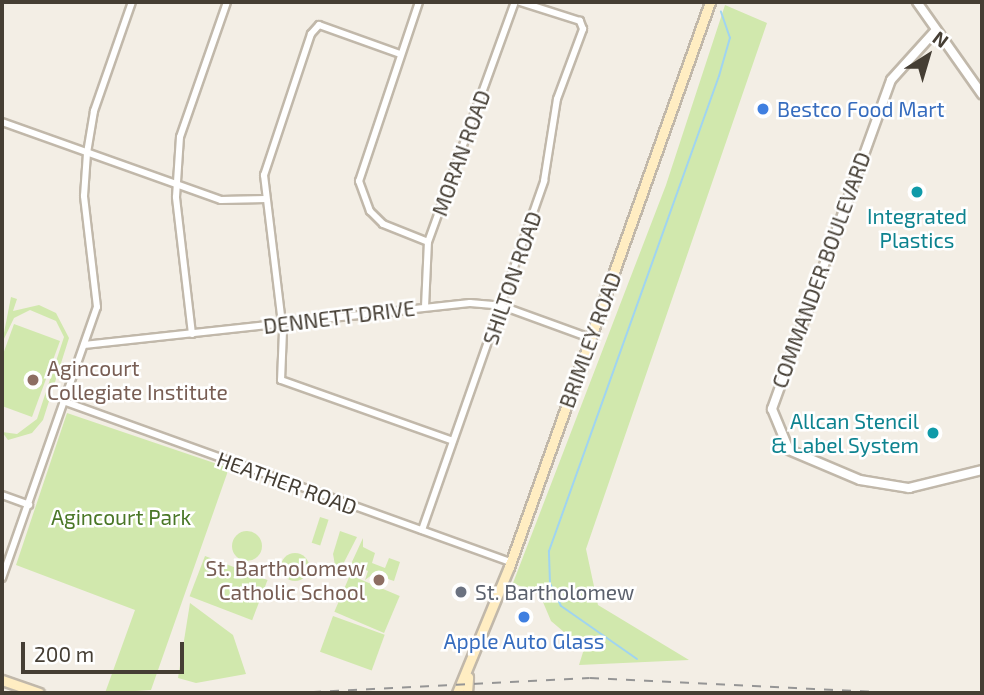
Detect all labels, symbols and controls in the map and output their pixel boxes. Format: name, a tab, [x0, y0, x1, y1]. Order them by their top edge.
north arrow	[893, 21, 963, 91]
text: N	[929, 26, 953, 52]
street label: MORAN ROAD	[427, 87, 495, 219]
place label: Bestco Food Mart	[777, 96, 945, 122]
marker: Bestco Food Mart	[755, 101, 771, 117]
street label: COMMANDER BOULEVARD	[766, 148, 876, 392]
marker: Integrated Plastics	[909, 184, 925, 200]
place label: Integrated Plastics	[867, 203, 967, 253]
street label: SHILTON ROAD	[477, 208, 547, 348]
street label: BRIMLEY ROAD	[554, 268, 626, 412]
street label: DENNETT DRIVE	[261, 295, 417, 339]
place label: Agincourt Collegiate Institute	[47, 355, 228, 405]
marker: Agincourt Collegiate Institute	[25, 372, 41, 388]
place label: Allcan Stencil & Label System	[771, 408, 919, 458]
marker: Allcan Stencil & Label System	[925, 425, 941, 441]
street label: HEATHER ROAD	[214, 446, 360, 520]
park label: Agincourt Park	[51, 504, 191, 530]
place label: St. Bartholomew Catholic School	[206, 555, 365, 605]
marker: St. Bartholomew Catholic School	[371, 572, 387, 588]
place label: St. Bartholomew	[475, 579, 634, 605]
marker: St. Bartholomew	[453, 584, 469, 600]
marker: Apple Auto Glass	[516, 609, 532, 625]
scale bar	[24, 628, 187, 672]
place label: Apple Auto Glass	[443, 628, 605, 654]
text: 200 m	[34, 641, 94, 666]

